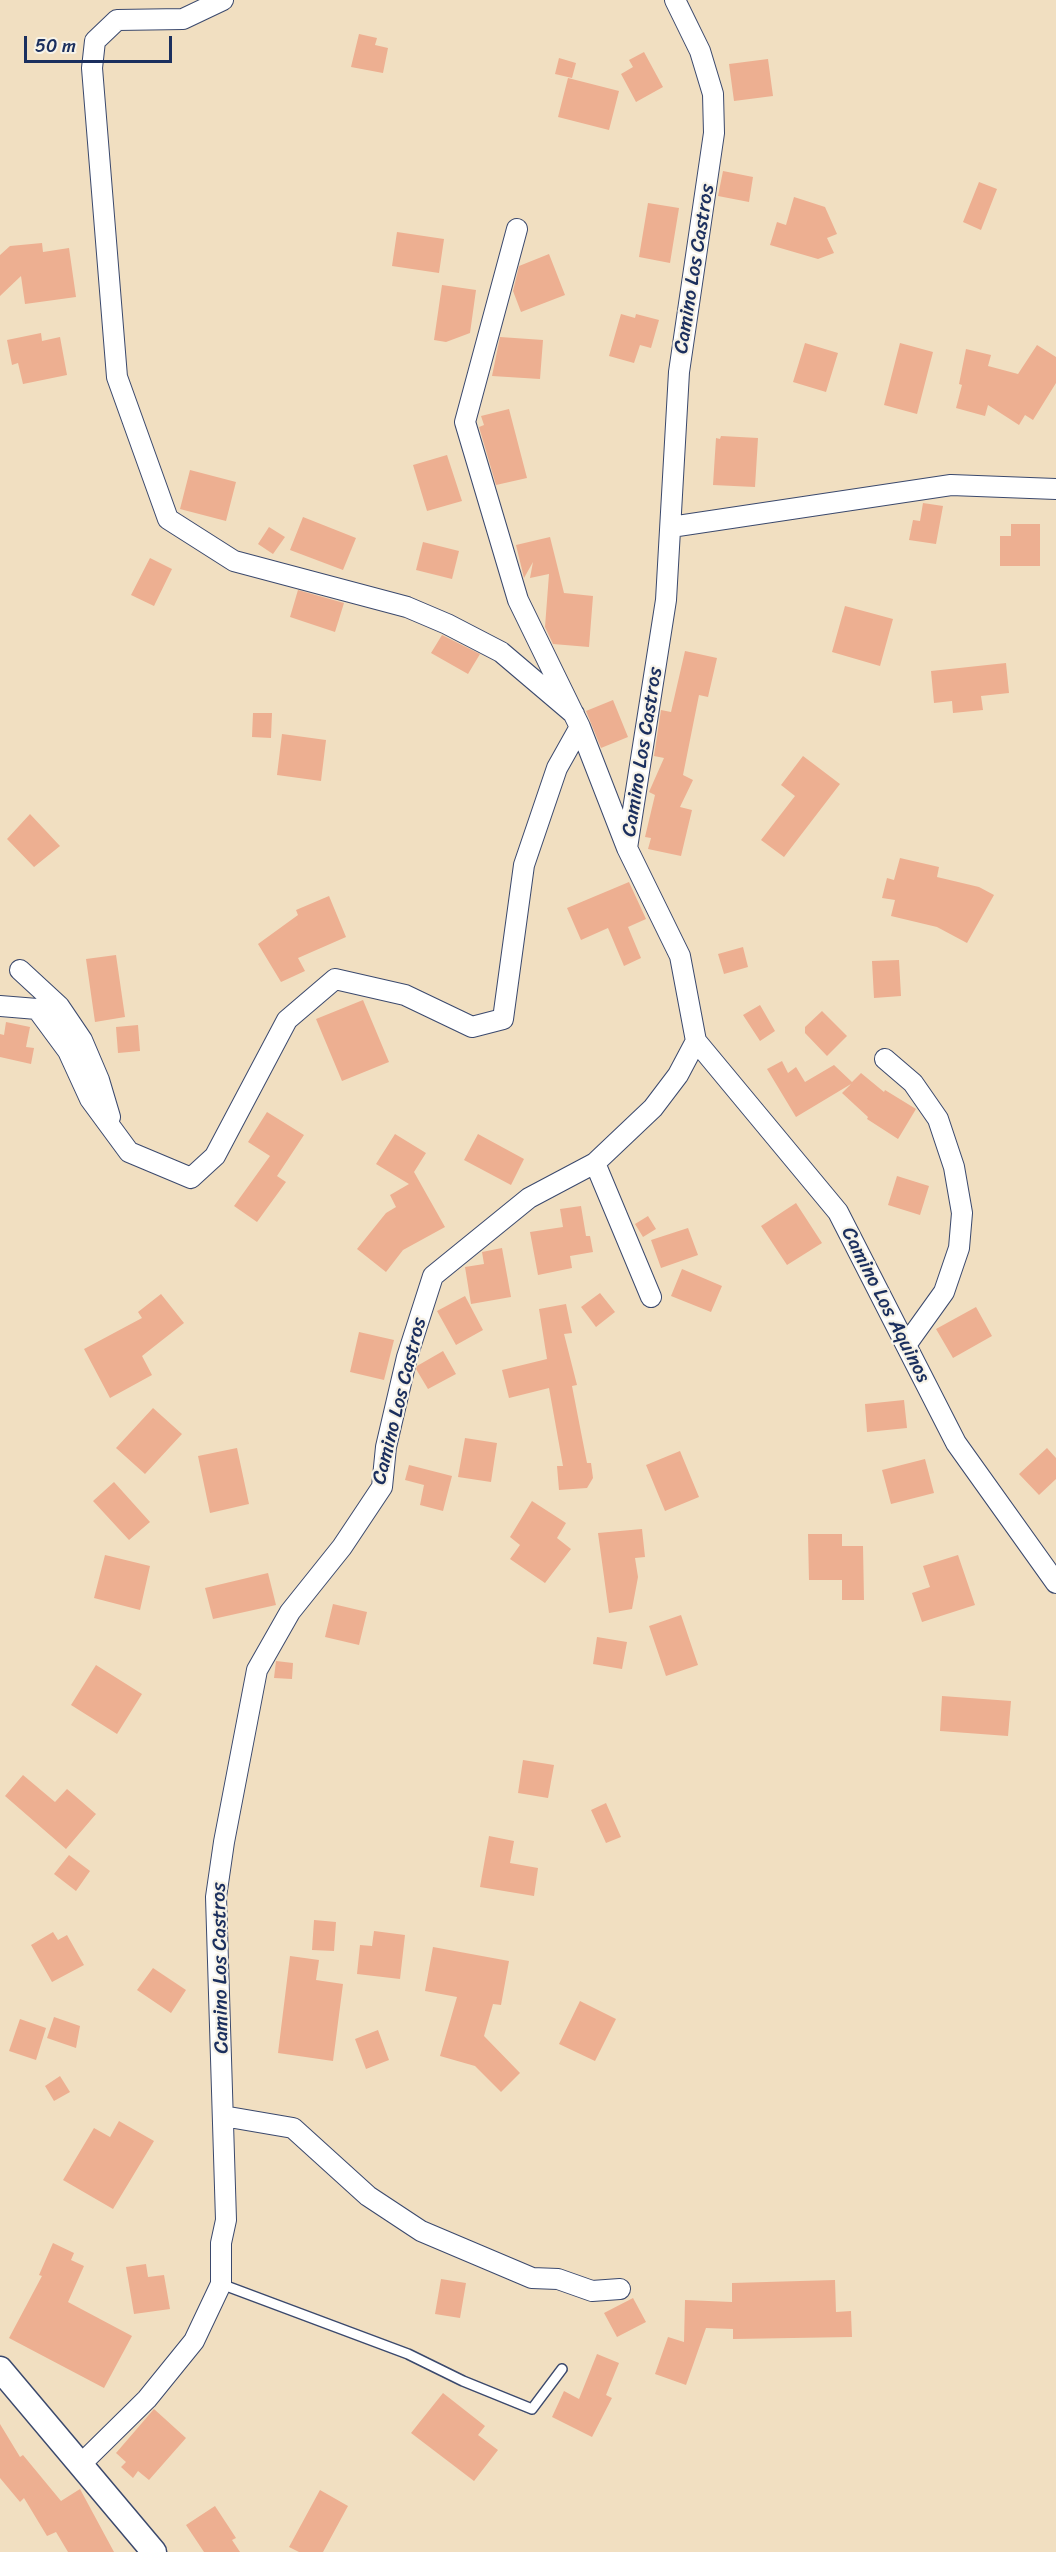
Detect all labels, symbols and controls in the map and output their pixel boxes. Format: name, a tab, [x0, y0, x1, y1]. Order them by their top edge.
scale bar	[27, 24, 176, 62]
text: 50 m	[35, 30, 76, 62]
street label: Camino Los Castros	[670, 183, 720, 355]
street label: Camino Los Castros	[618, 666, 668, 838]
street label: Camino Los Aquinos	[835, 1223, 935, 1387]
street label: Camino Los Castros	[368, 1315, 432, 1487]
street label: Camino Los Castros	[208, 1882, 234, 2054]

